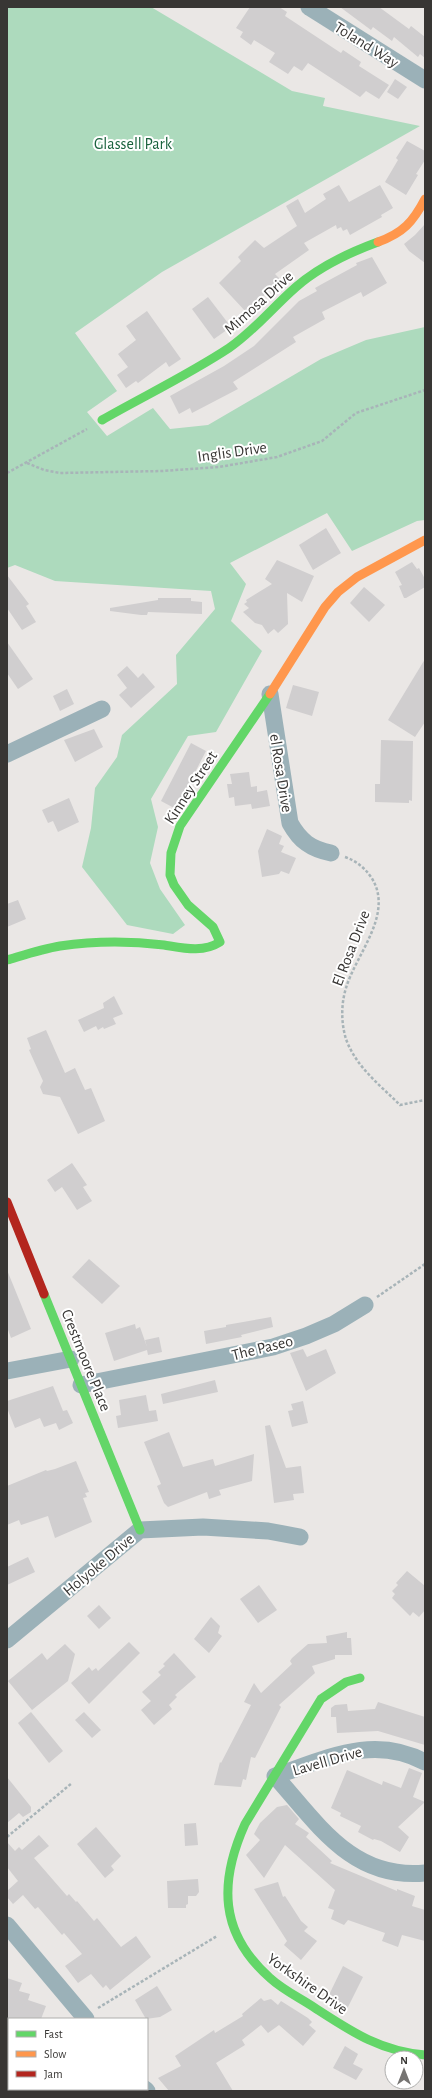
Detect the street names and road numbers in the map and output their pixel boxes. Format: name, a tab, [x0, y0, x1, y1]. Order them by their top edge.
street label: Toland Way	[331, 19, 402, 72]
street label: Mimosa Drive	[221, 268, 296, 338]
street label: Inglis Drive	[196, 439, 268, 465]
street label: el Rosa Drive	[267, 733, 295, 814]
street label: Kinney Street	[161, 748, 221, 827]
street label: El Rosa Drive	[329, 908, 373, 988]
street label: Crestmoore Place	[58, 1307, 114, 1414]
street label: The Paseo	[230, 1333, 295, 1363]
street label: Holyoke Drive	[60, 1531, 138, 1600]
street label: Lavell Drive	[291, 1743, 364, 1779]
street label: Yorkshire Drive	[264, 1950, 351, 2017]

